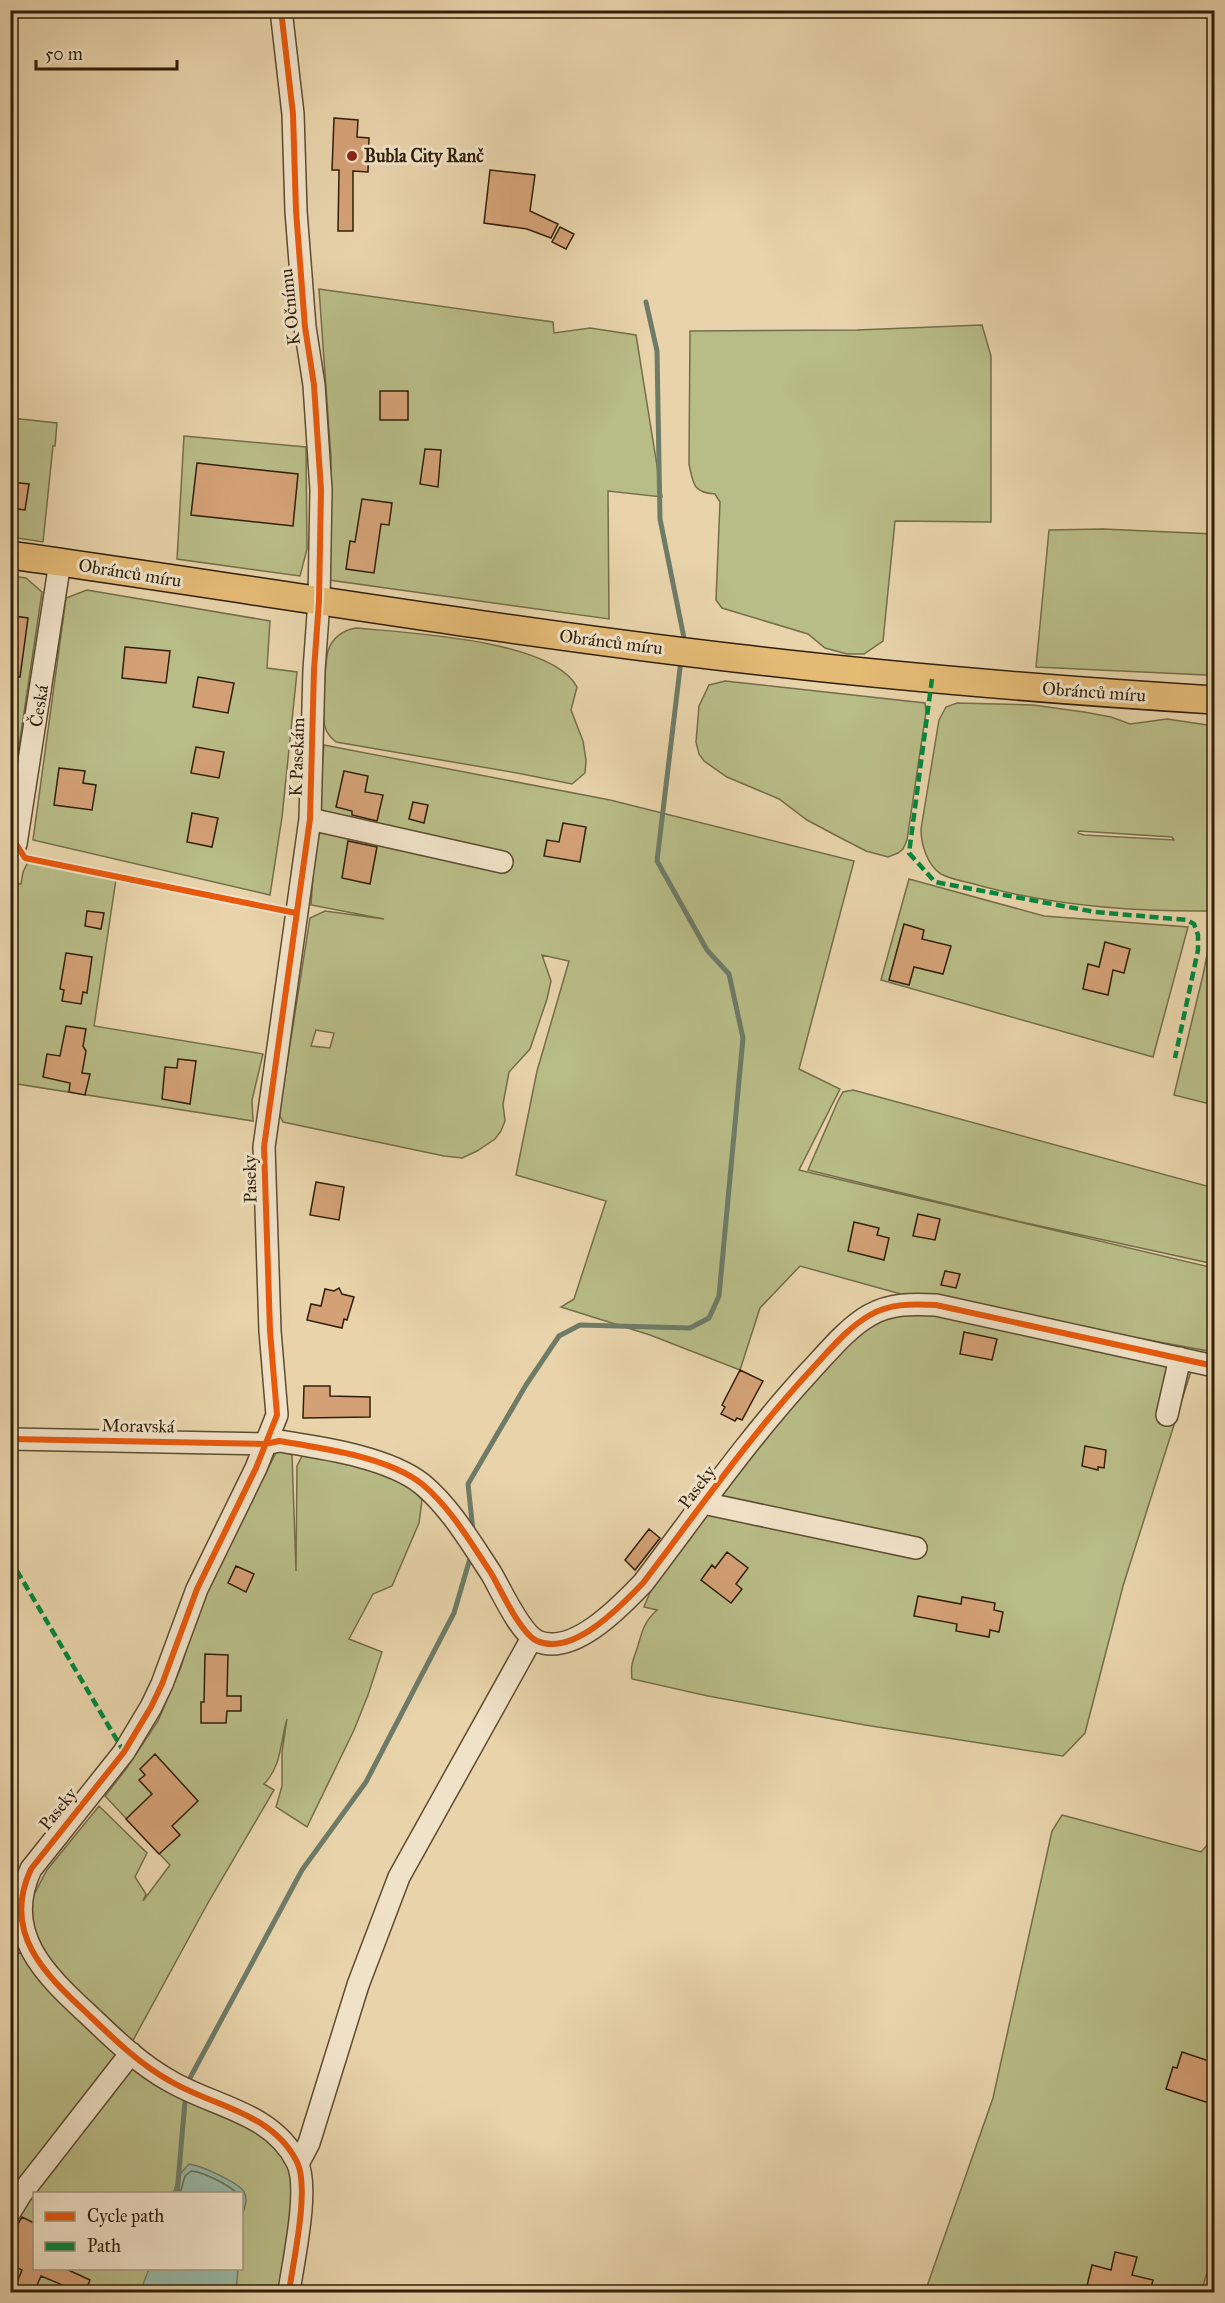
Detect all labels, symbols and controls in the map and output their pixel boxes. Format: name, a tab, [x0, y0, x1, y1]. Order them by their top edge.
scale bar	[36, 33, 177, 71]
text: 50 m	[45, 43, 83, 65]
place label: Bubla City Ranč	[364, 145, 484, 168]
marker: Bubla City Ranč	[345, 149, 359, 163]
street label: K Očnímu	[275, 267, 305, 347]
street label: Obránců míru	[77, 554, 184, 592]
street label: Obránců míru	[558, 625, 664, 659]
street label: Obránců míru	[1041, 677, 1147, 707]
street label: Česká	[24, 683, 53, 729]
street label: K Pasekám	[285, 717, 309, 797]
street label: Paseky	[239, 1154, 261, 1203]
street label: Moravská	[101, 1414, 175, 1438]
street label: Paseky	[674, 1461, 721, 1513]
street label: Paseky	[34, 1783, 82, 1835]
legend	[33, 2192, 243, 2270]
text: Cycle path	[87, 2205, 164, 2227]
text: Path	[87, 2235, 121, 2257]

